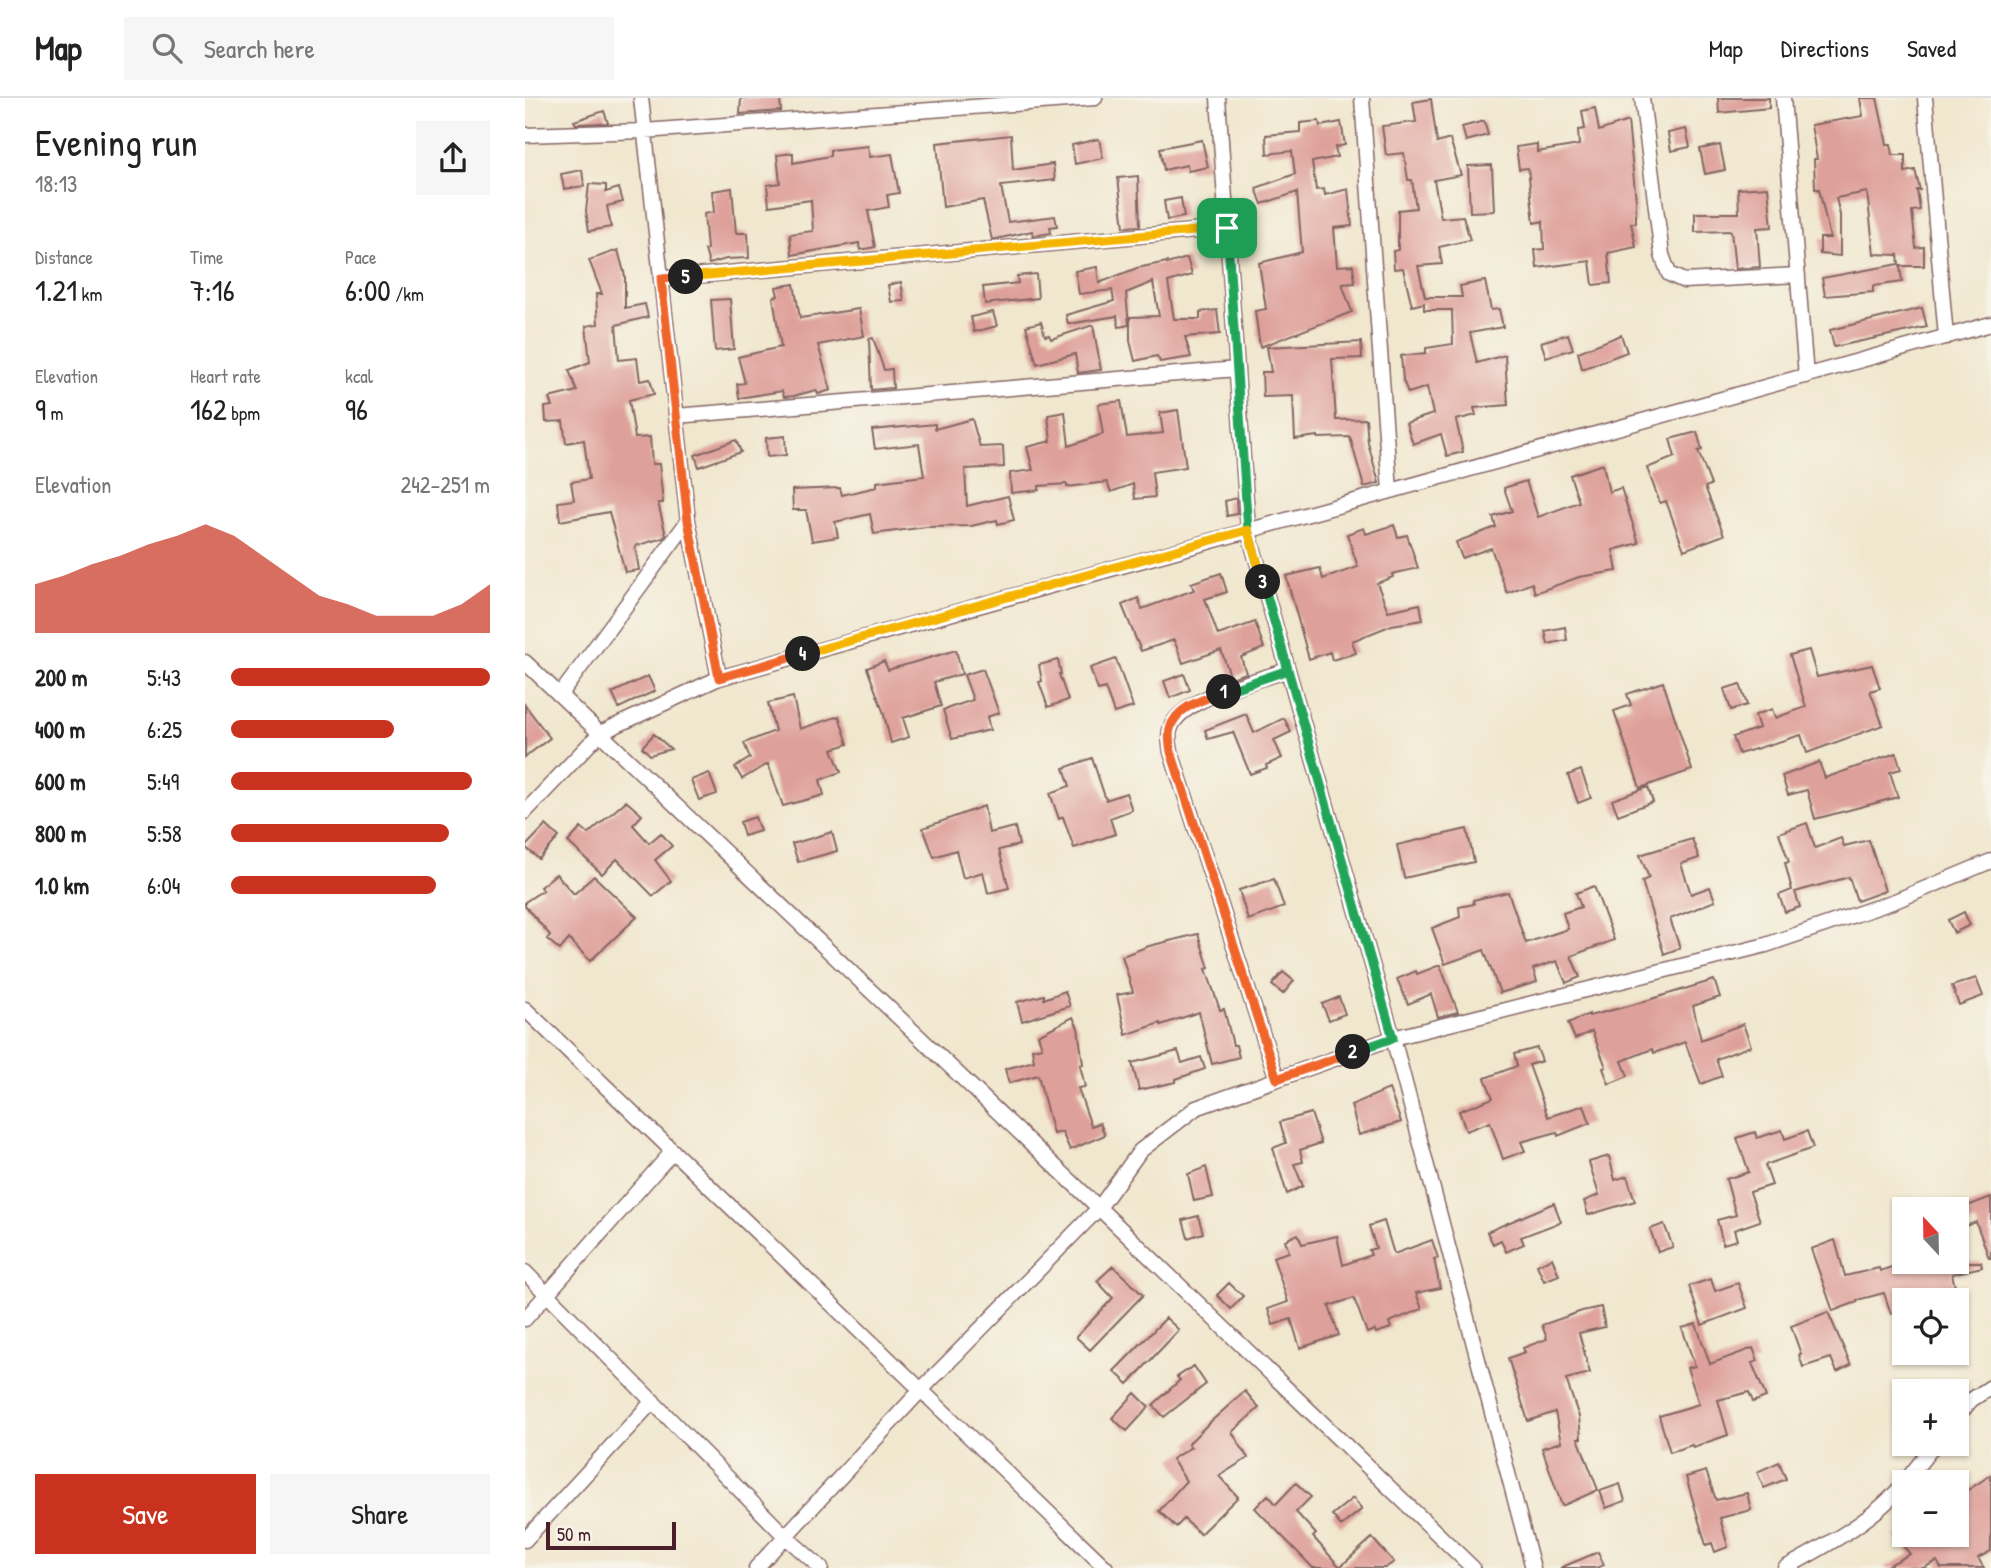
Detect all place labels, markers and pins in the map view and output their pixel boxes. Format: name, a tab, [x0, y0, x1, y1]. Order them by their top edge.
pin	[1197, 198, 1257, 258]
pin: 5	[669, 260, 703, 294]
pin: 3	[1245, 564, 1281, 600]
pin: 4	[785, 636, 821, 672]
pin: 1	[1207, 674, 1241, 710]
pin: 2	[1335, 1034, 1371, 1070]

